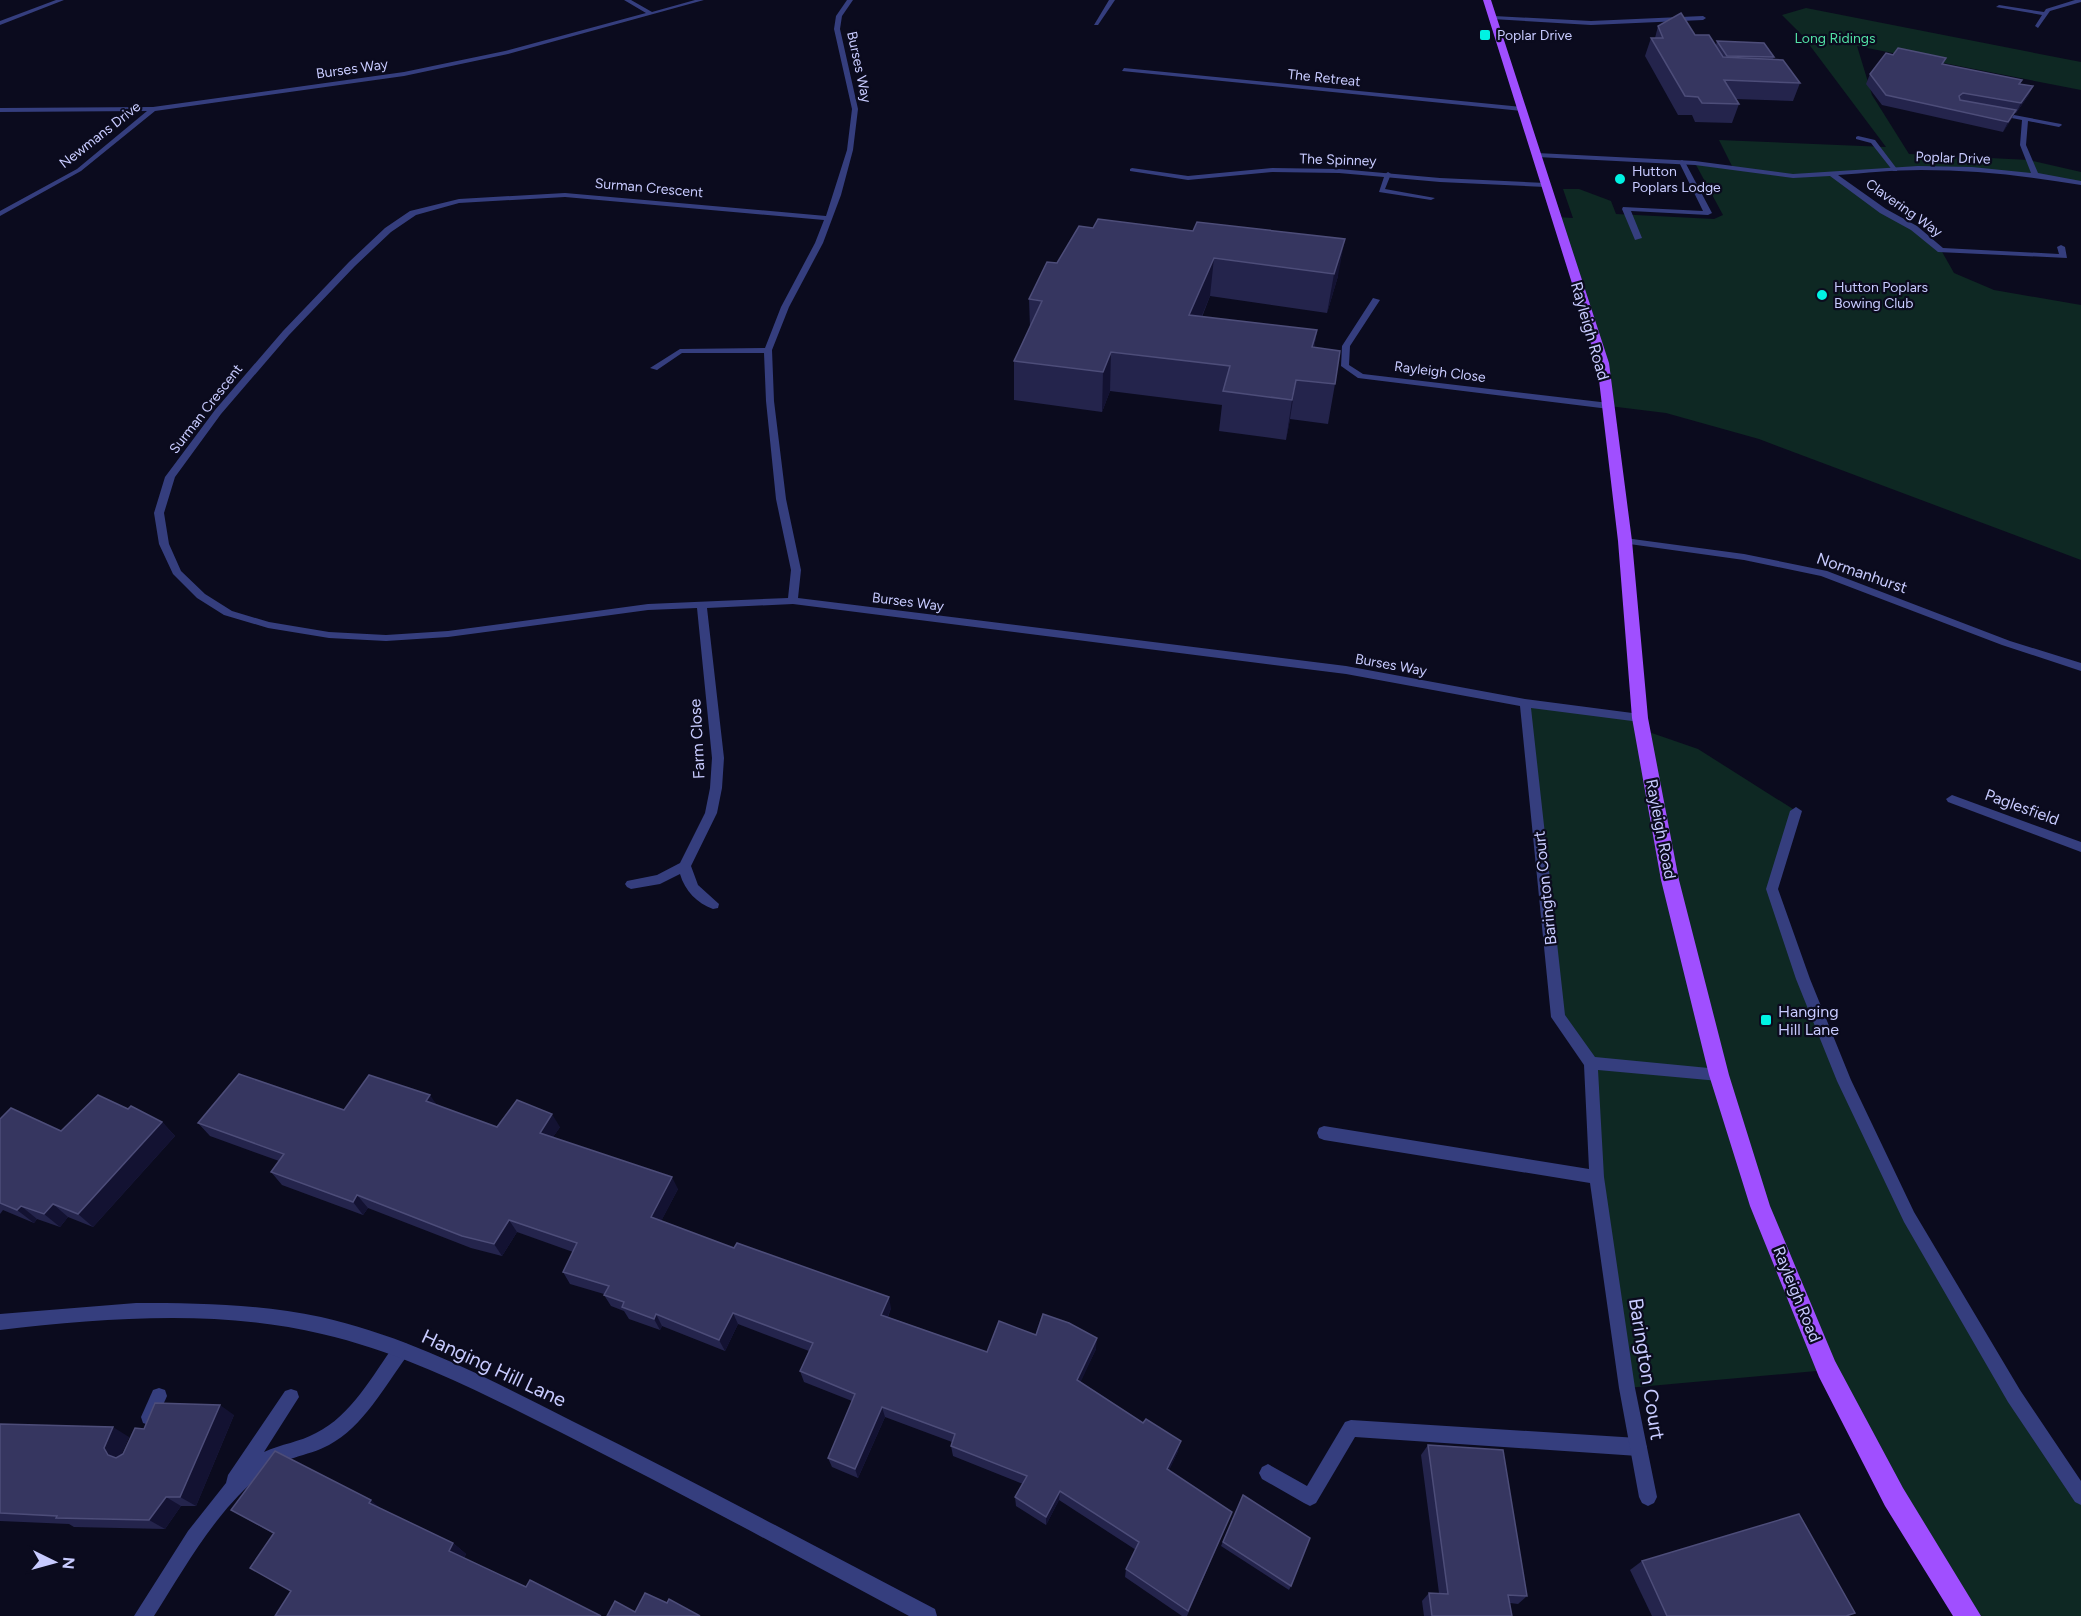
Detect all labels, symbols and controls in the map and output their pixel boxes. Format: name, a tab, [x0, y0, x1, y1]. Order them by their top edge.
place label: Poplar Drive	[1497, 27, 1572, 44]
marker: Poplar Drive	[1478, 28, 1492, 42]
street label: Burses Way	[843, 30, 875, 105]
park label: Long Ridings	[1795, 30, 1875, 47]
street label: Burses Way	[315, 55, 390, 82]
street label: The Retreat	[1287, 66, 1361, 90]
street label: Newmans Drive	[56, 98, 144, 172]
street label: Poplar Drive	[1915, 148, 1991, 168]
street label: The Spinney	[1299, 150, 1378, 170]
place label: Hutton Poplars Lodge	[1632, 163, 1721, 196]
marker: Hutton Poplars Lodge	[1613, 172, 1627, 186]
street label: Surman Crescent	[594, 175, 704, 201]
street label: Clavering Way	[1862, 175, 1946, 241]
place label: Hutton Poplars Bowing Club	[1834, 279, 1928, 312]
street label: Rayleigh Road	[1567, 280, 1613, 382]
marker: Hutton Poplars Bowing Club	[1815, 288, 1829, 302]
street label: Rayleigh Close	[1393, 358, 1487, 386]
street label: Surman Crescent	[166, 361, 246, 457]
street label: Normanhurst	[1814, 549, 1910, 597]
street label: Burses Way	[871, 589, 946, 615]
street label: Burses Way	[1354, 650, 1429, 680]
street label: Farm Close	[685, 698, 709, 780]
street label: Rayleigh Road	[1642, 777, 1680, 881]
street label: Paglesfield	[1982, 785, 2062, 829]
street label: Barington Court	[1530, 830, 1560, 946]
place label: Hanging Hill Lane	[1778, 1002, 1839, 1039]
marker: Hanging Hill Lane	[1759, 1013, 1773, 1027]
street label: Rayleigh Road	[1769, 1243, 1825, 1345]
street label: Barington Court	[1624, 1296, 1670, 1442]
street label: Hanging Hill Lane	[418, 1324, 570, 1412]
north arrow	[24, 1532, 84, 1592]
text: N	[58, 1556, 78, 1570]

